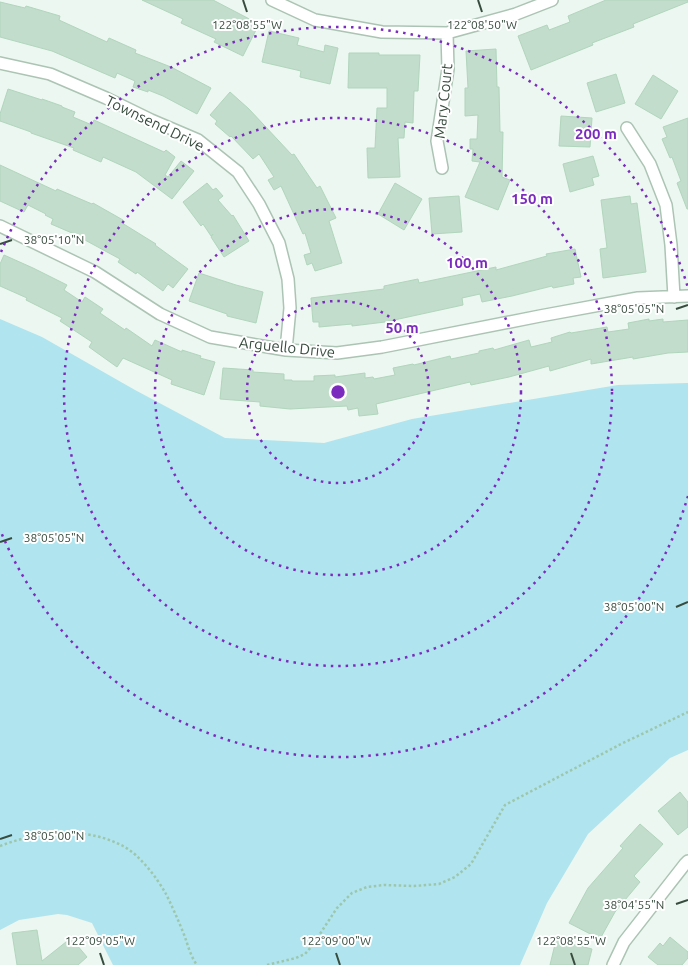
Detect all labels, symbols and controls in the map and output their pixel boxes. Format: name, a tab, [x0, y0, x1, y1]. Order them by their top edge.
text: 122°08'55"W	[212, 18, 282, 31]
text: 122°08'50"W	[447, 18, 517, 31]
street label: Mary Court	[431, 62, 455, 139]
street label: Townsend Drive	[103, 92, 207, 154]
text: 200 m	[575, 125, 617, 142]
text: 150 m	[511, 190, 553, 207]
text: 38°05'10"N	[24, 233, 84, 246]
text: 100 m	[446, 254, 488, 271]
text: 38°05'05"N	[604, 302, 664, 315]
text: 50 m	[385, 319, 419, 336]
street label: Arguello Drive	[238, 334, 336, 360]
centre of rings	[329, 383, 347, 401]
text: 38°05'05"N	[24, 531, 84, 544]
text: 38°05'00"N	[604, 600, 664, 613]
text: 38°05'00"N	[24, 829, 84, 842]
text: 38°04'55"N	[604, 898, 664, 911]
text: 122°09'05"W	[65, 934, 135, 947]
text: 122°09'00"W	[301, 934, 371, 947]
text: 122°08'55"W	[536, 934, 606, 947]

